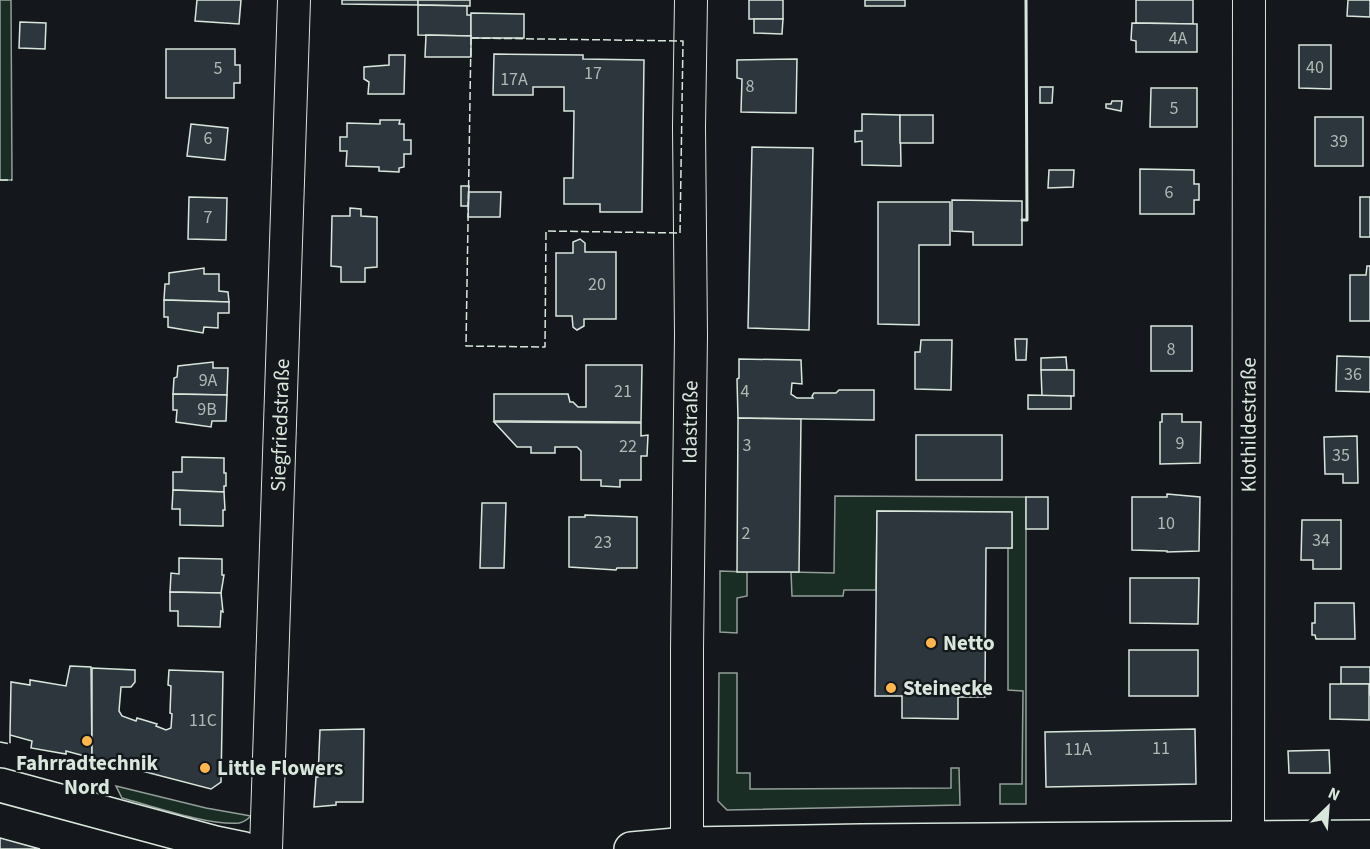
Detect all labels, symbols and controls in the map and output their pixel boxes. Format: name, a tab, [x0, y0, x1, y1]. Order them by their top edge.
house number: 4A	[1169, 26, 1188, 51]
house number: 40	[1306, 55, 1324, 80]
house number: 5	[214, 56, 223, 81]
house number: 17	[584, 61, 602, 86]
house number: 17A	[500, 67, 528, 92]
house number: 8	[746, 74, 755, 99]
house number: 5	[1170, 96, 1179, 121]
house number: 6	[204, 126, 213, 151]
house number: 39	[1330, 129, 1348, 154]
house number: 6	[1165, 180, 1174, 205]
house number: 7	[204, 205, 213, 230]
house number: 20	[588, 272, 606, 297]
house number: 8	[1167, 337, 1176, 362]
street label: Klothildestraße	[1233, 357, 1264, 493]
street label: Siegfriedstraße	[263, 358, 297, 492]
house number: 36	[1344, 362, 1362, 387]
house number: 9A	[199, 368, 218, 393]
house number: 21	[614, 379, 632, 404]
house number: 4	[741, 379, 750, 404]
street label: Idastraße	[674, 380, 705, 464]
house number: 9B	[197, 397, 217, 422]
house number: 9	[1176, 431, 1185, 456]
house number: 3	[743, 433, 752, 458]
house number: 22	[619, 434, 637, 459]
house number: 35	[1332, 443, 1350, 468]
house number: 10	[1157, 511, 1175, 536]
house number: 2	[742, 521, 751, 546]
house number: 34	[1312, 528, 1330, 553]
house number: 23	[594, 530, 612, 555]
place label: Netto	[943, 628, 995, 658]
marker: Netto	[924, 636, 938, 650]
place label: Steinecke	[903, 673, 993, 703]
marker: Steinecke	[884, 681, 898, 695]
house number: 11C	[189, 708, 217, 733]
marker: Fahrradtechnik Nord	[80, 734, 94, 748]
house number: 11	[1152, 736, 1170, 761]
house number: 11A	[1064, 737, 1092, 762]
place label: Fahrradtechnik Nord	[16, 748, 159, 802]
place label: Little Flowers	[217, 753, 343, 783]
marker: Little Flowers	[198, 761, 212, 775]
north arrow	[1298, 777, 1358, 837]
text: N	[1324, 782, 1343, 807]

